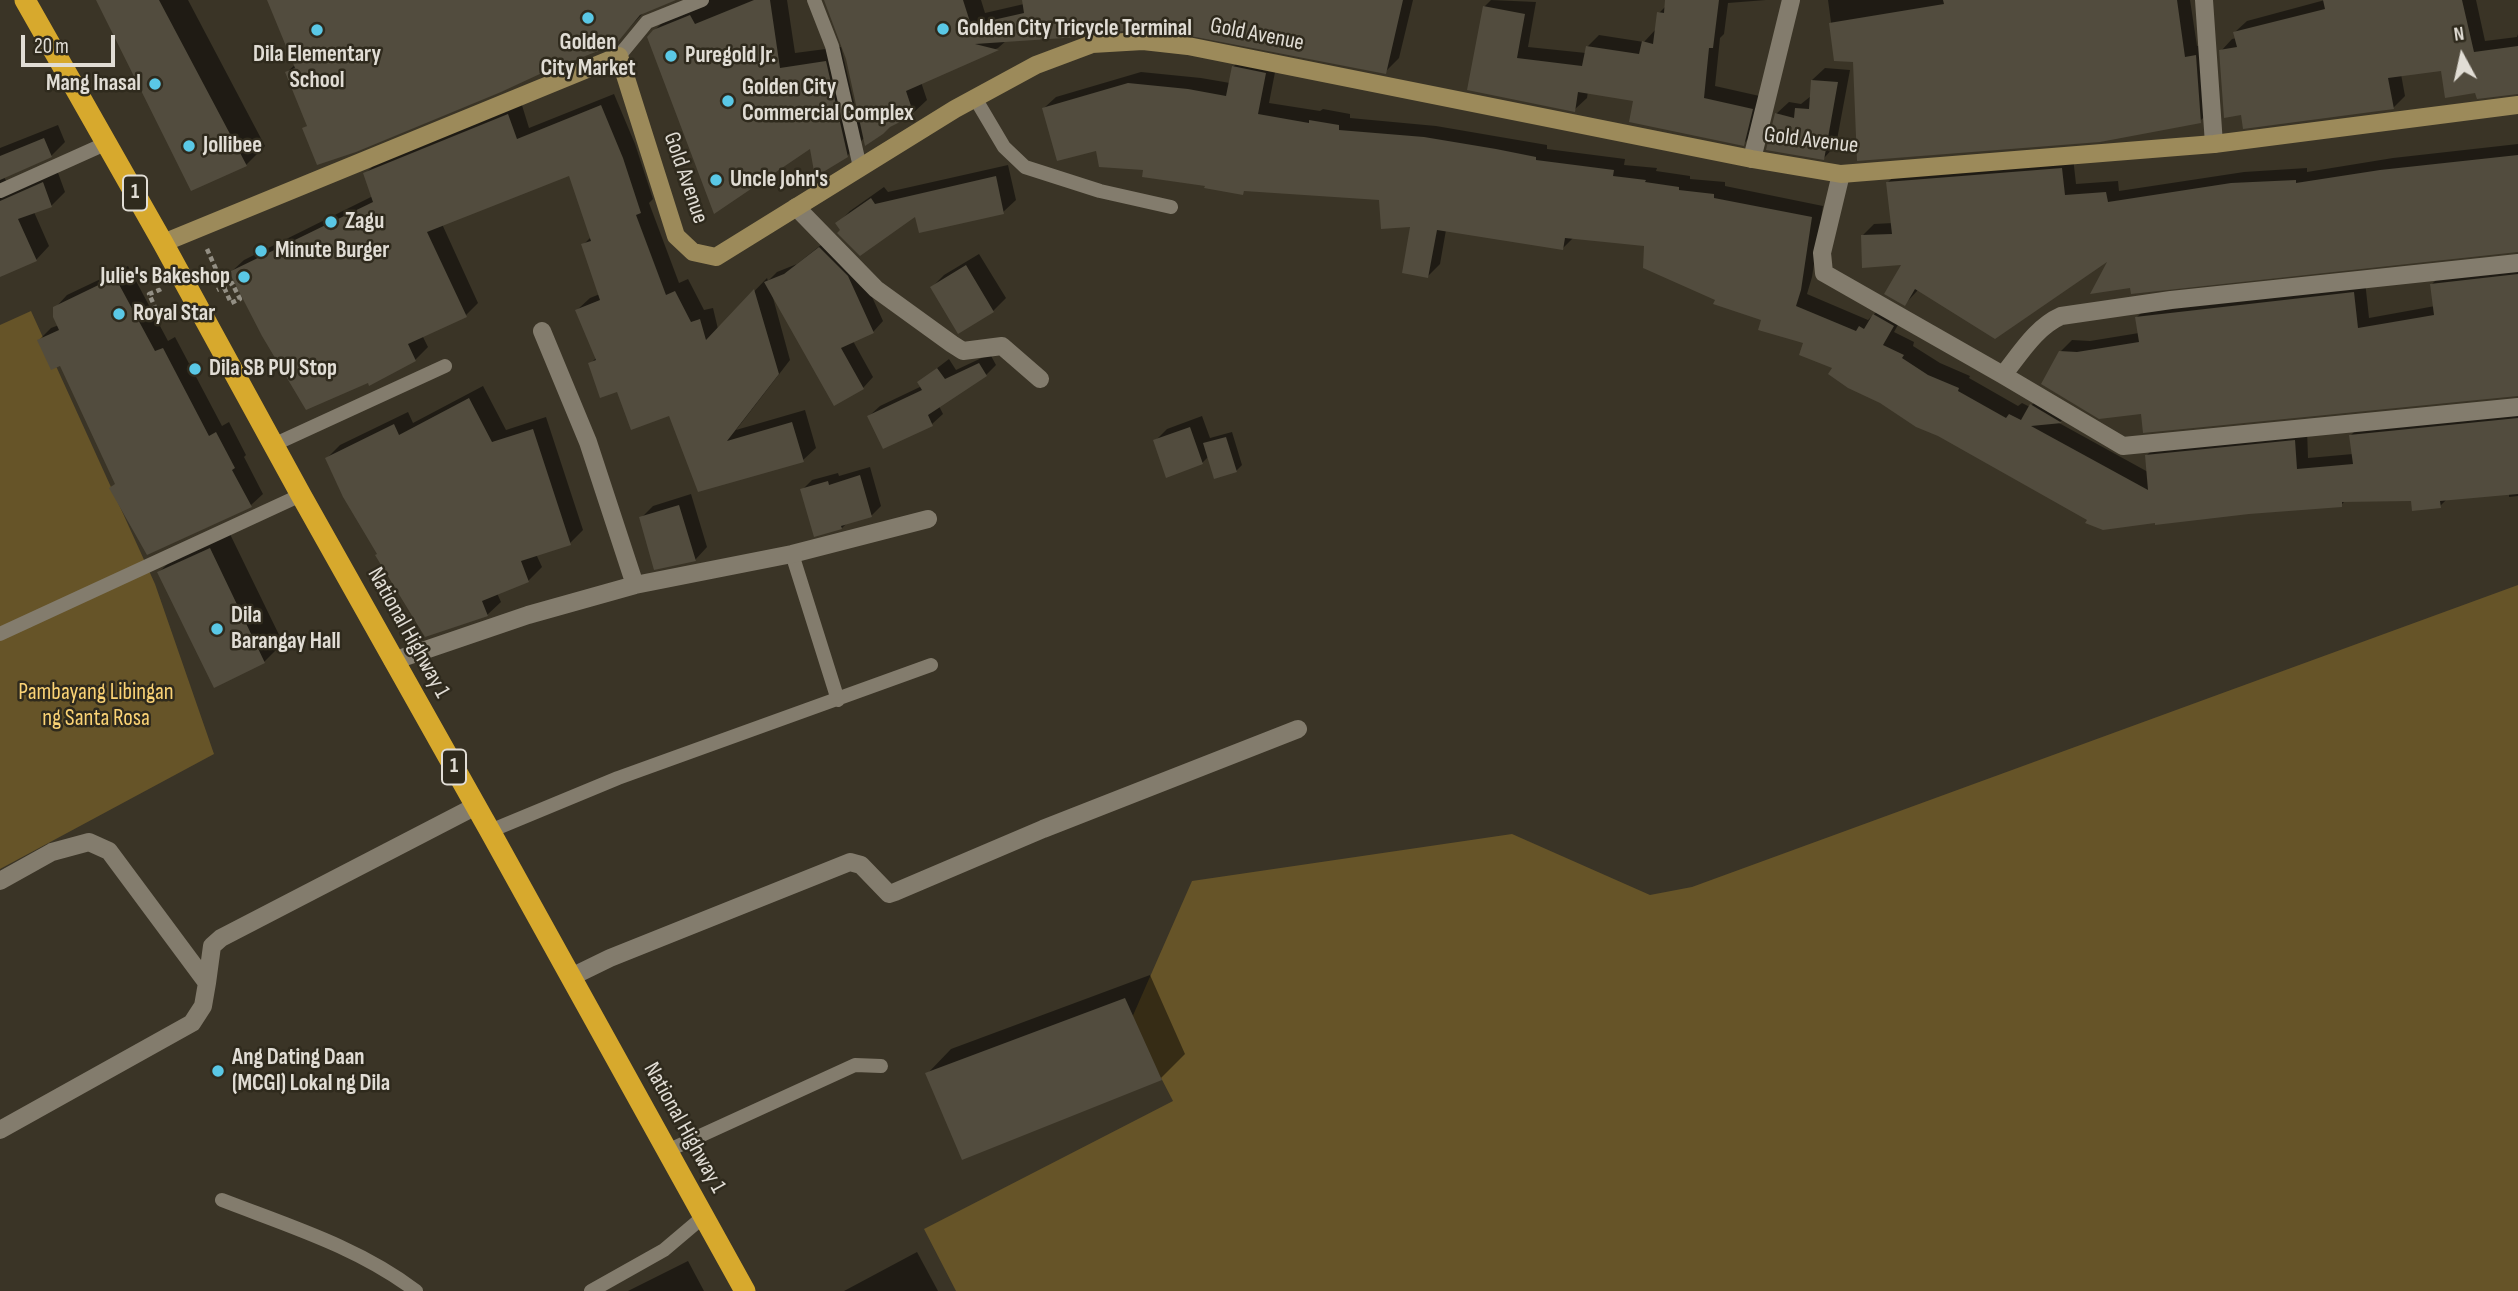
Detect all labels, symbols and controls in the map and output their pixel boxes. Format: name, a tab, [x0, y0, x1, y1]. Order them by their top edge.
marker: Golden City Market	[580, 10, 596, 26]
street label: Gold Avenue	[1208, 12, 1306, 58]
place label: Golden City Tricycle Terminal	[957, 15, 1192, 43]
scale bar	[24, 21, 119, 65]
marker: Golden City Tricycle Terminal	[935, 21, 951, 37]
north arrow	[2427, 21, 2497, 91]
marker: Dila Elementary School	[309, 22, 325, 38]
text: N	[2452, 23, 2466, 47]
place label: Golden City Market	[540, 29, 636, 83]
text: 20 m	[34, 34, 69, 59]
place label: Dila Elementary School	[253, 41, 381, 95]
place label: Puregold Jr.	[685, 42, 776, 70]
marker: Puregold Jr.	[663, 48, 679, 64]
place label: Mang Inasal	[46, 70, 141, 98]
place label: Golden City Commercial Complex	[742, 74, 914, 128]
marker: Mang Inasal	[147, 76, 163, 92]
marker: Golden City Commercial Complex	[720, 93, 736, 109]
street label: Gold Avenue	[1762, 122, 1860, 160]
street label: Gold Avenue	[657, 129, 713, 227]
place label: Jollibee	[203, 132, 262, 160]
marker: Jollibee	[181, 138, 197, 154]
place label: Uncle John's	[730, 166, 828, 194]
marker: Uncle John's	[708, 172, 724, 188]
road number: 1	[123, 176, 147, 210]
place label: Zagu	[345, 208, 384, 236]
marker: Zagu	[323, 214, 339, 230]
place label: Minute Burger	[275, 237, 389, 265]
marker: Minute Burger	[253, 243, 269, 259]
place label: Julie's Bakeshop	[100, 263, 230, 291]
marker: Julie's Bakeshop	[236, 269, 252, 285]
place label: Royal Star	[133, 300, 215, 328]
marker: Royal Star	[111, 306, 127, 322]
place label: Dila SB PUJ Stop	[209, 355, 337, 383]
marker: Dila SB PUJ Stop	[187, 361, 203, 377]
street label: National Highway 1	[361, 563, 455, 703]
place label: Dila Barangay Hall	[231, 602, 341, 656]
marker: Dila Barangay Hall	[209, 621, 225, 637]
park label: Pambayang Libingan ng Santa Rosa	[18, 679, 174, 733]
road number: 1	[442, 750, 466, 784]
place label: Ang Dating Daan (MCGI) Lokal ng Dila	[232, 1044, 390, 1098]
street label: National Highway 1	[637, 1058, 731, 1198]
marker: Ang Dating Daan (MCGI) Lokal ng Dila	[210, 1063, 226, 1079]

